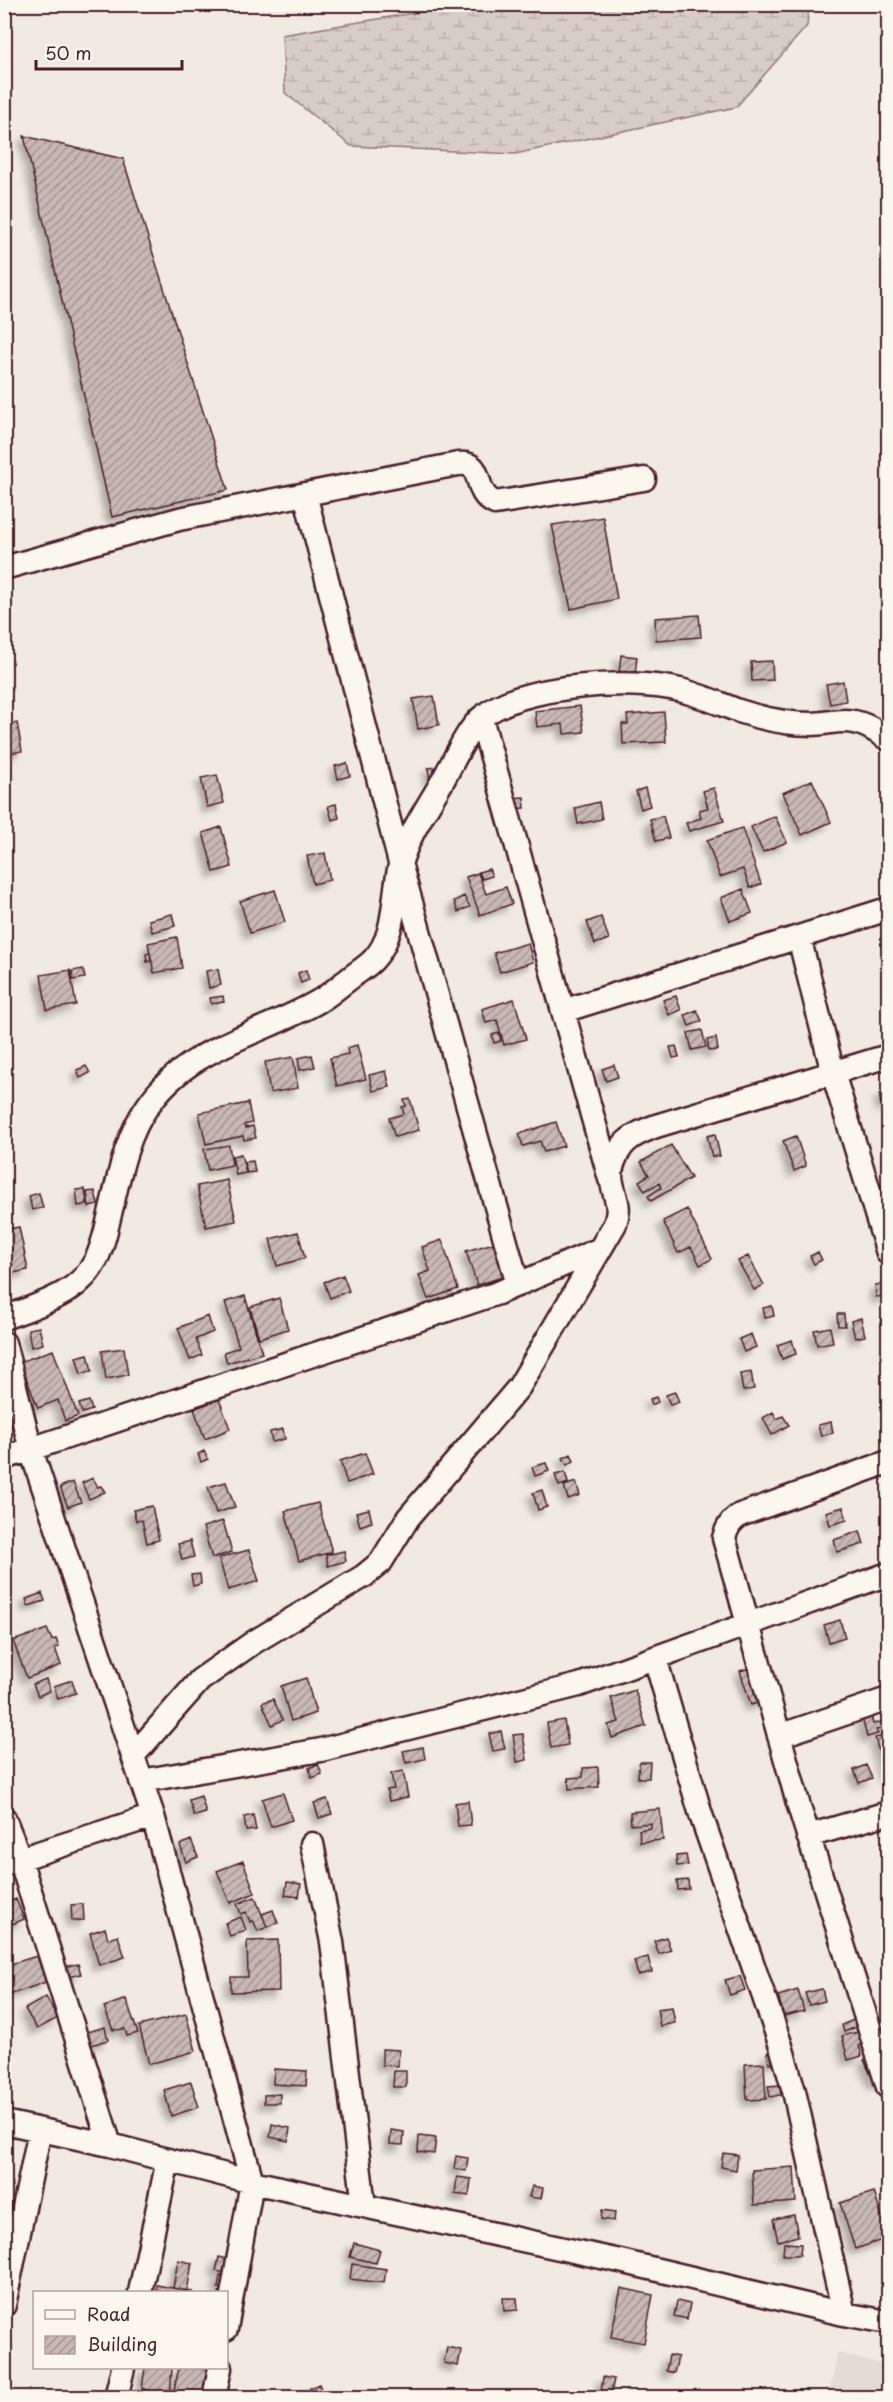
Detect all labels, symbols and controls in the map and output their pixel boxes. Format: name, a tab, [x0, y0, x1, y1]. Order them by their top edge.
scale bar	[36, 33, 182, 71]
text: 50 m	[45, 39, 92, 66]
legend	[33, 2291, 228, 2369]
text: Road	[87, 2300, 131, 2327]
text: Building	[87, 2330, 157, 2357]

